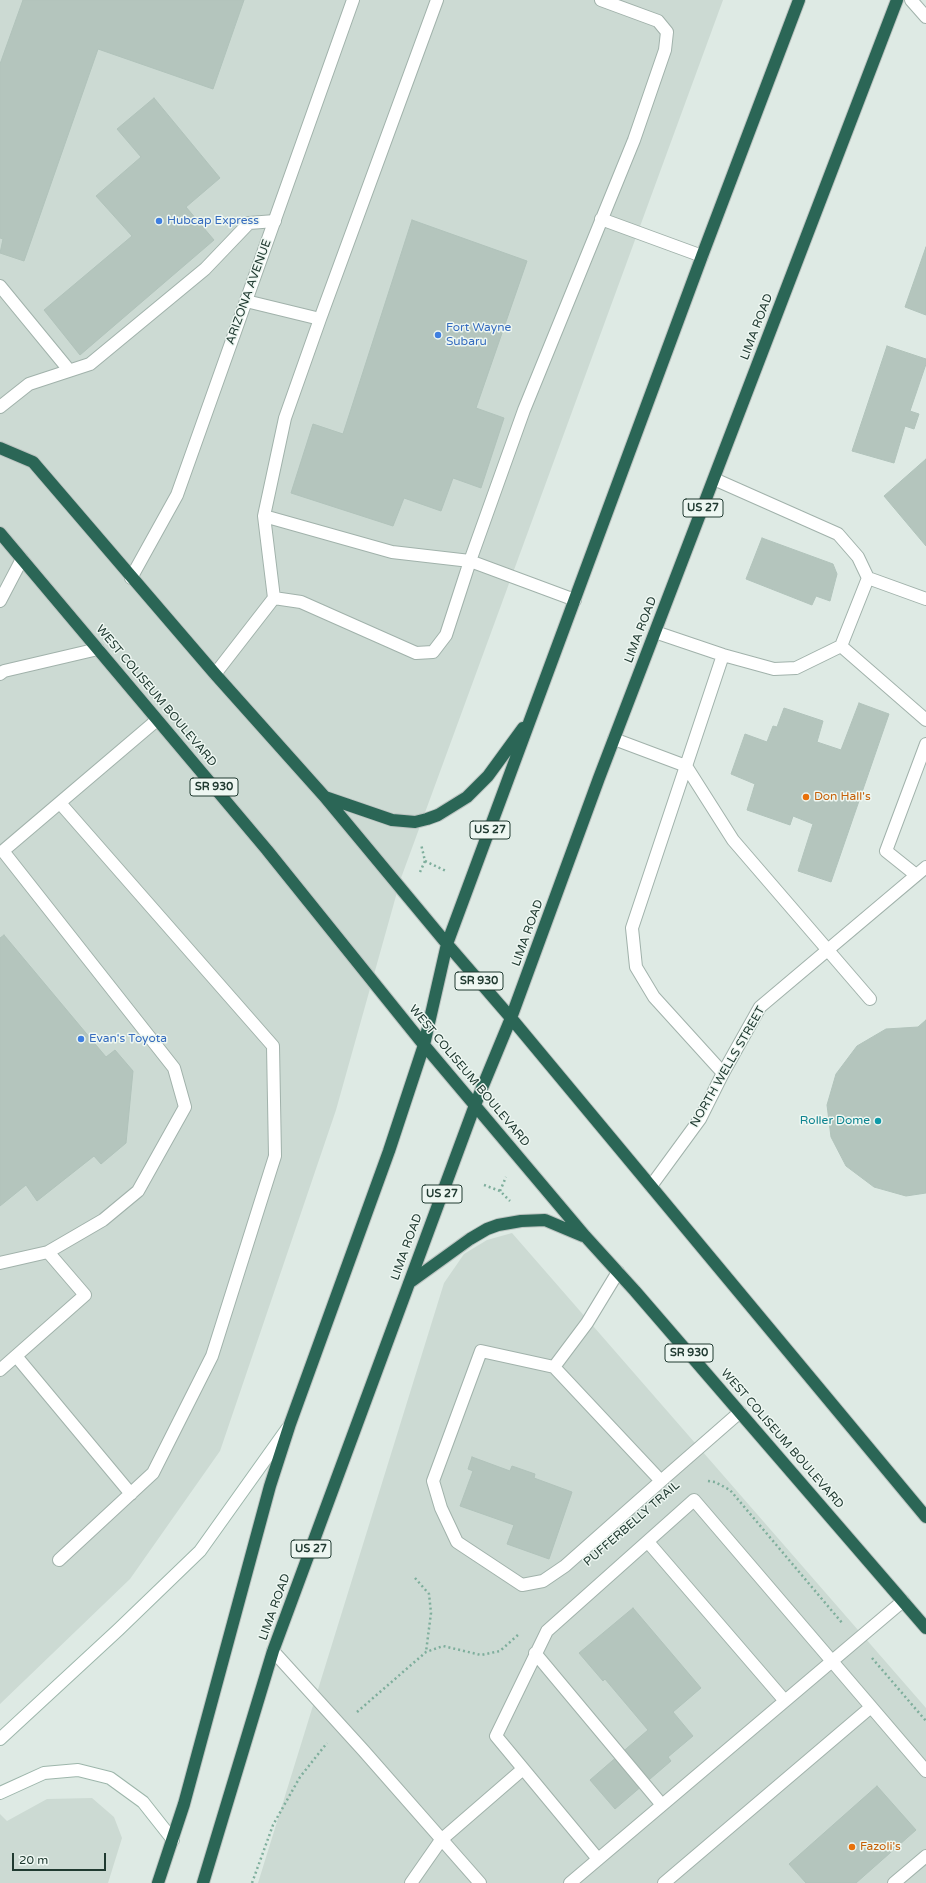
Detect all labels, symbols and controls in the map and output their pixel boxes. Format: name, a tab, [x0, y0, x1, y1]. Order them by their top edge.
place label: Hubcap Express	[167, 214, 259, 228]
marker: Hubcap Express	[154, 216, 164, 226]
street label: ARIZONA AVENUE	[223, 237, 275, 347]
street label: LIMA ROAD	[738, 292, 776, 362]
place label: Fort Wayne Subaru	[446, 321, 511, 349]
marker: Fort Wayne Subaru	[433, 330, 443, 340]
road number: US 27	[683, 499, 723, 517]
street label: LIMA ROAD	[622, 595, 660, 665]
street label: WEST COLISEUM BOULEVARD	[93, 622, 219, 770]
road number: SR 930	[190, 778, 238, 796]
place label: Don Hall's	[814, 790, 871, 804]
marker: Don Hall's	[801, 792, 811, 802]
road number: US 27	[470, 821, 510, 839]
street label: LIMA ROAD	[509, 898, 547, 968]
road number: SR 930	[455, 972, 503, 990]
street label: WEST COLISEUM BOULEVARD	[406, 1002, 532, 1150]
street label: NORTH WELLS STREET	[688, 1004, 768, 1130]
place label: Evan's Toyota	[89, 1032, 167, 1046]
marker: Evan's Toyota	[76, 1034, 86, 1044]
place label: Roller Dome	[800, 1114, 870, 1128]
marker: Roller Dome	[873, 1116, 883, 1126]
road number: US 27	[422, 1185, 462, 1203]
street label: LIMA ROAD	[388, 1212, 426, 1282]
road number: SR 930	[665, 1344, 713, 1362]
street label: WEST COLISEUM BOULEVARD	[717, 1366, 847, 1512]
street label: PUFFERBELLY TRAIL	[581, 1478, 683, 1570]
road number: US 27	[291, 1540, 331, 1558]
street label: LIMA ROAD	[256, 1572, 294, 1642]
place label: Fazoli's	[860, 1840, 901, 1854]
marker: Fazoli's	[847, 1842, 857, 1852]
scale bar	[14, 1845, 108, 1871]
text: 20 m	[19, 1853, 48, 1867]

